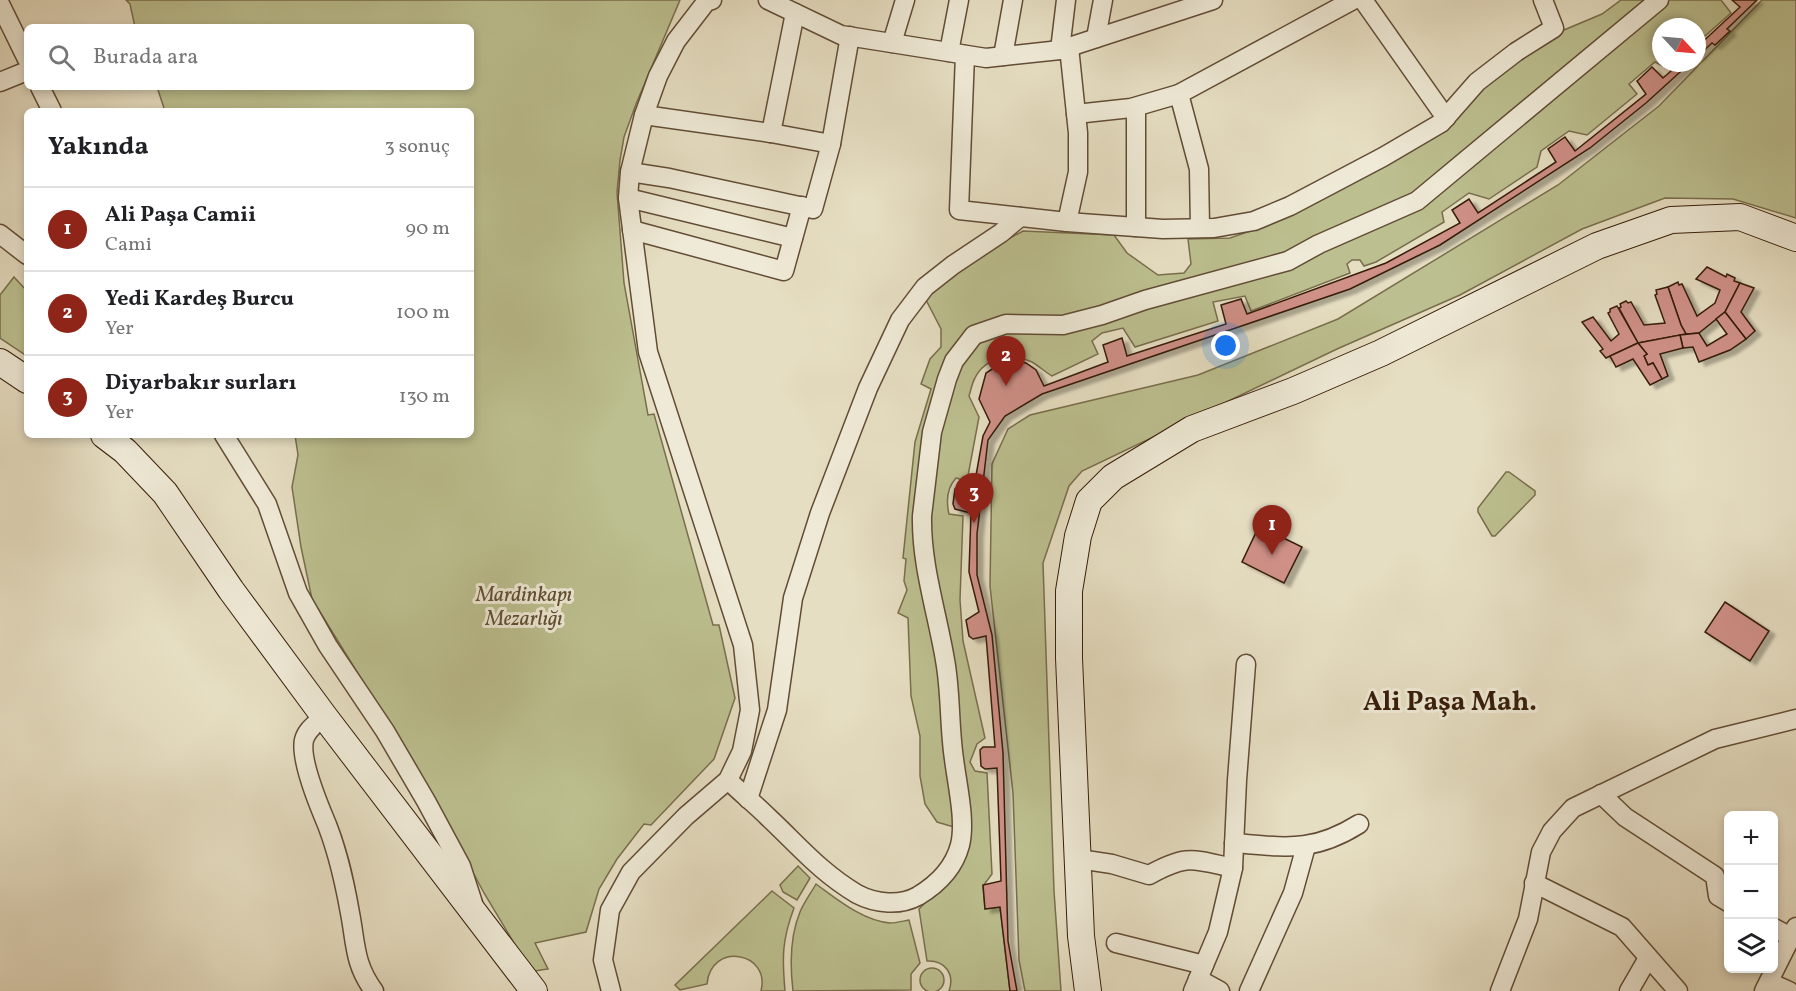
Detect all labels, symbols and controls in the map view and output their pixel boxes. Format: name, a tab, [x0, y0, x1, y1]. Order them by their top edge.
north arrow	[1652, 18, 1706, 72]
search box	[24, 24, 474, 90]
icon: search	[45, 41, 78, 74]
text: Burada ara	[93, 42, 198, 73]
text: Yakında	[48, 129, 149, 165]
text: 3 sonuç	[384, 133, 450, 161]
text: Ali Paşa Camii	[105, 200, 256, 231]
text: 1	[63, 215, 72, 243]
text: 90 m	[406, 215, 450, 243]
text: Cami	[105, 231, 152, 259]
text: Yedi Kardeş Burcu	[105, 284, 294, 315]
text: 2	[62, 299, 73, 327]
text: 100 m	[396, 299, 450, 327]
text: Yer	[105, 315, 134, 343]
your location	[1211, 331, 1240, 360]
pin: 2	[986, 336, 1026, 386]
text: Diyarbakır surları	[105, 368, 296, 399]
text: 3	[62, 383, 73, 411]
text: 130 m	[399, 383, 450, 411]
text: Yer	[105, 399, 134, 427]
pin: 3	[954, 474, 994, 523]
pin: 1	[1252, 506, 1292, 555]
park label: Mardinkapı Mezarlığı	[475, 581, 572, 634]
district label: Ali Paşa Mah.	[1363, 684, 1537, 722]
map controls	[1724, 811, 1778, 973]
button: +	[1724, 811, 1778, 865]
button: −	[1724, 865, 1778, 919]
button: layers	[1724, 919, 1778, 973]

